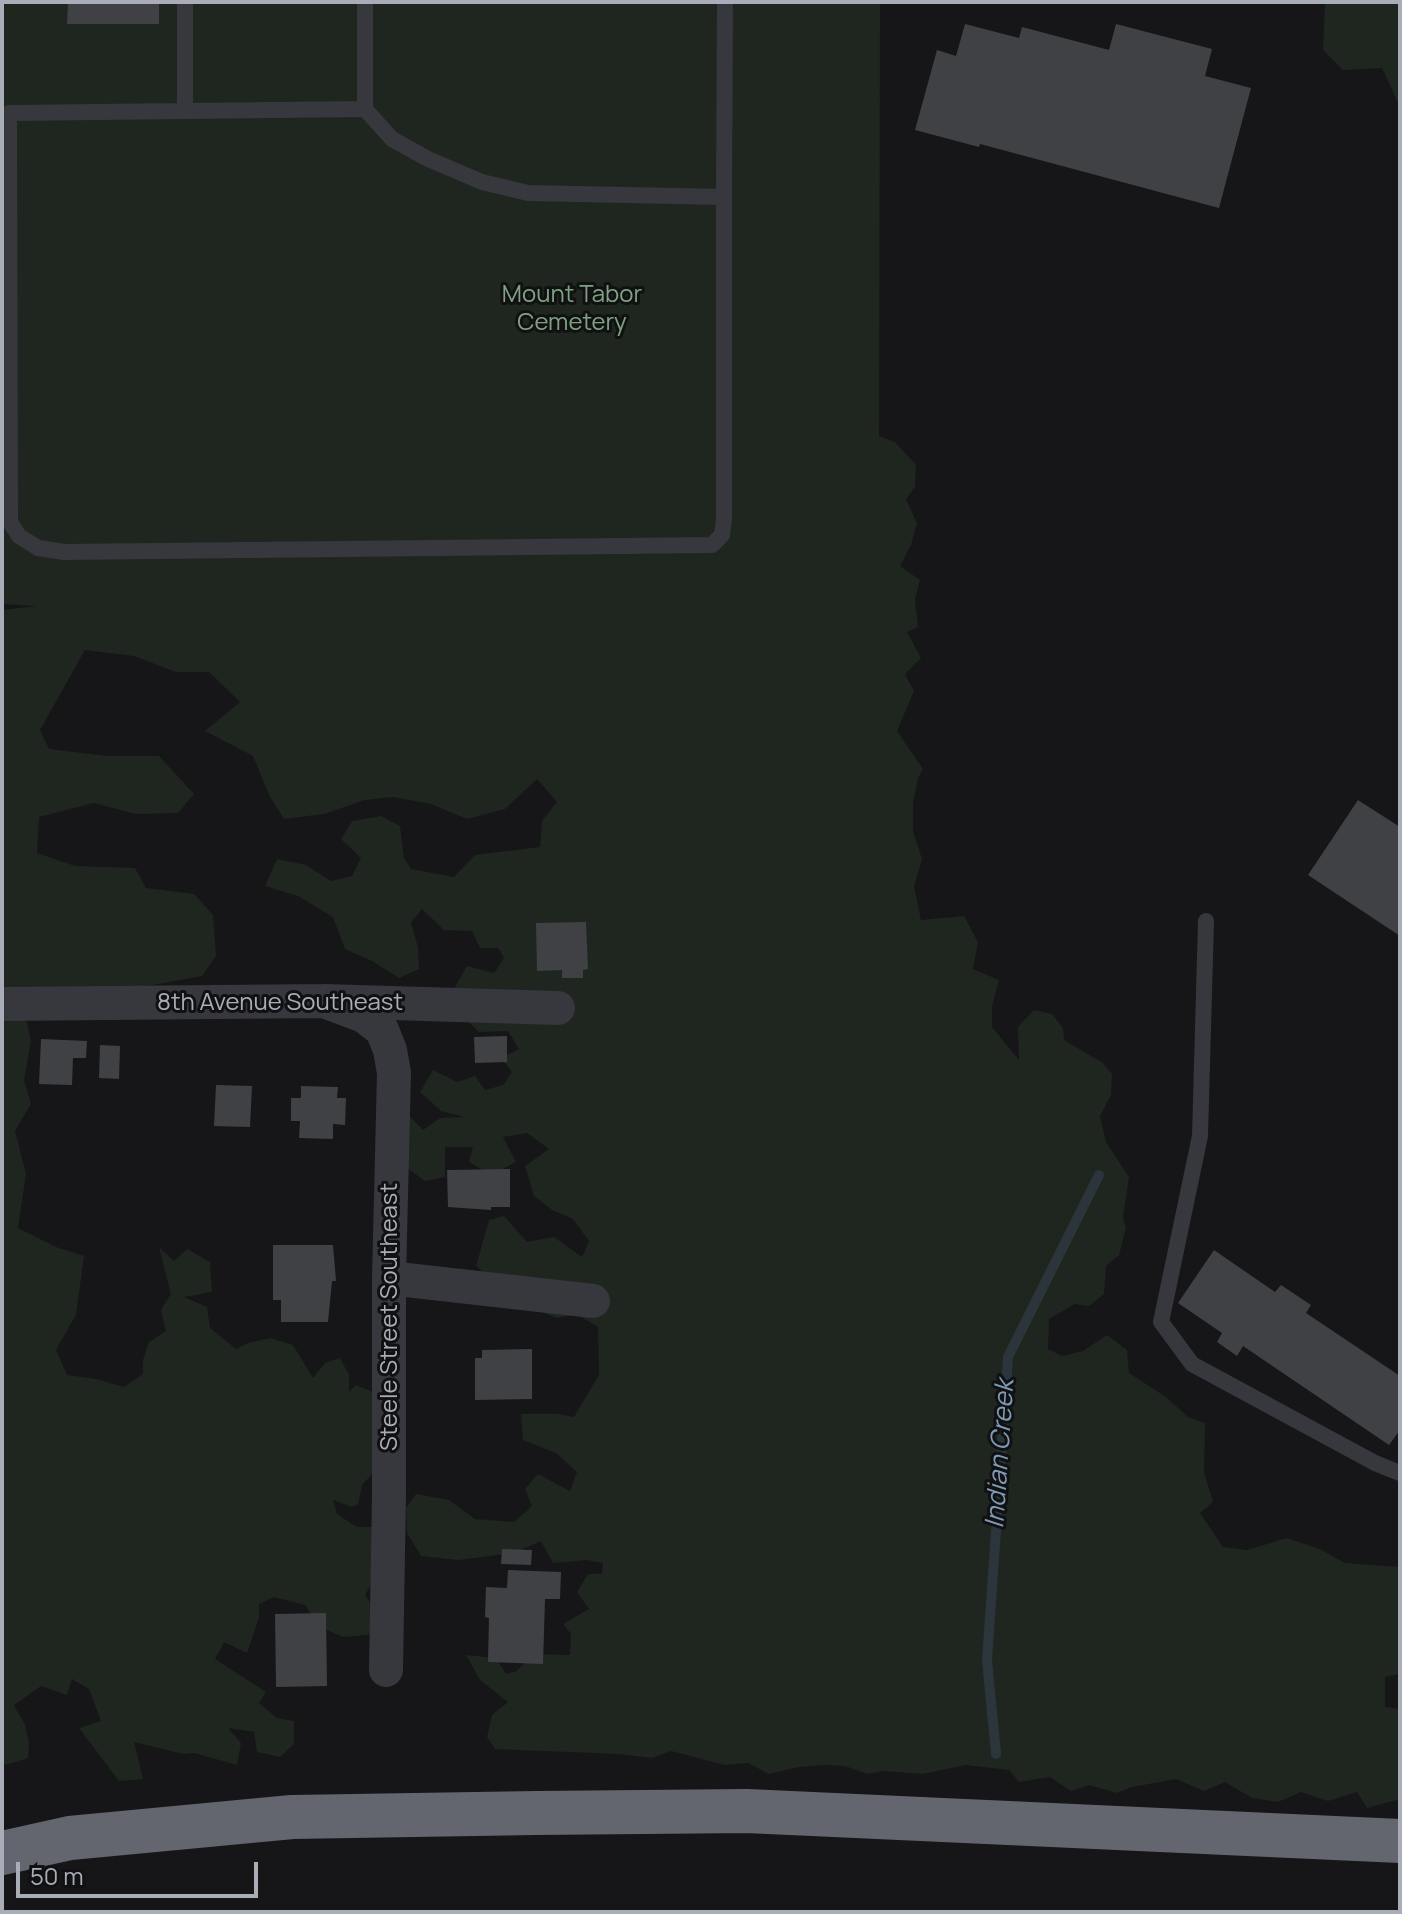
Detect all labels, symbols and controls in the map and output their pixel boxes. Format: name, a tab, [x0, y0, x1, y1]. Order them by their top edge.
park label: Mount Tabor Cemetery	[502, 281, 642, 337]
street label: 8th Avenue Southeast	[157, 989, 403, 1017]
street label: Steele Street Southeast	[376, 1183, 404, 1451]
water label: Indian Creek	[980, 1379, 1022, 1529]
scale bar	[20, 1846, 262, 1896]
text: 50 m	[30, 1859, 84, 1892]

